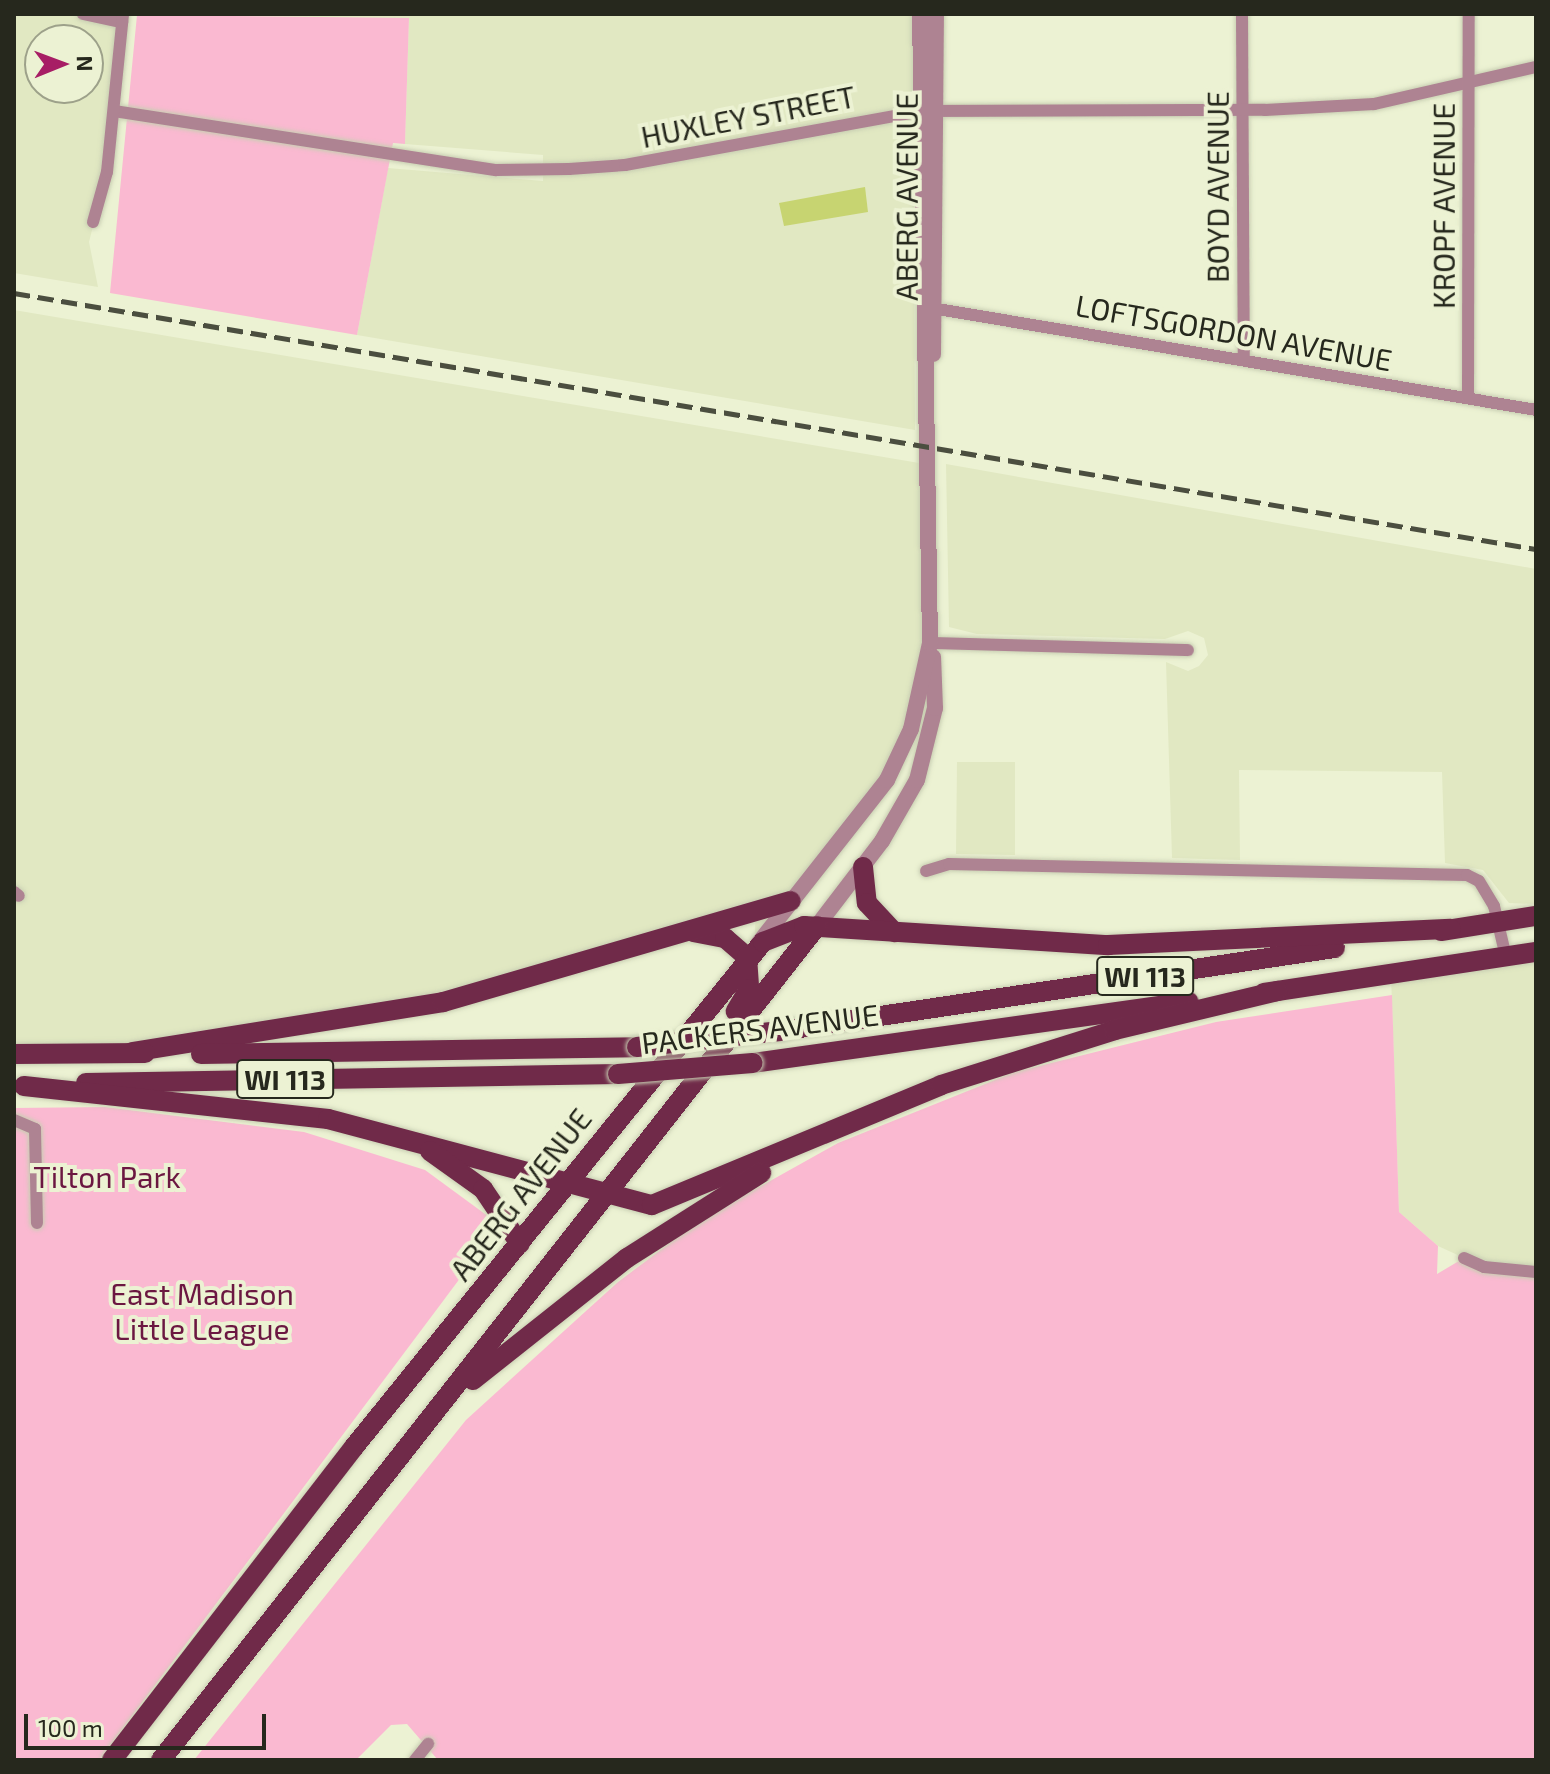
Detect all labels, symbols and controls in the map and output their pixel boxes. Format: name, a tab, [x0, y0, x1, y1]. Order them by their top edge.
north arrow	[24, 24, 104, 104]
text: N	[73, 55, 99, 72]
street label: HUXLEY STREET	[637, 78, 859, 154]
street label: BOYD AVENUE	[1199, 91, 1235, 283]
street label: ABERG AVENUE	[888, 93, 924, 301]
street label: KROPF AVENUE	[1425, 102, 1461, 310]
street label: LOFTSGORDON AVENUE	[1073, 286, 1395, 378]
road number: WI 113	[1095, 952, 1195, 1000]
street label: PACKERS AVENUE	[639, 996, 881, 1060]
road number: WI 113	[235, 1055, 335, 1103]
street label: ABERG AVENUE	[442, 1101, 598, 1287]
park label: Tilton Park	[33, 1158, 181, 1194]
park label: East Madison Little League	[110, 1275, 294, 1346]
scale bar	[28, 1698, 270, 1748]
text: 100 m	[38, 1713, 103, 1742]

